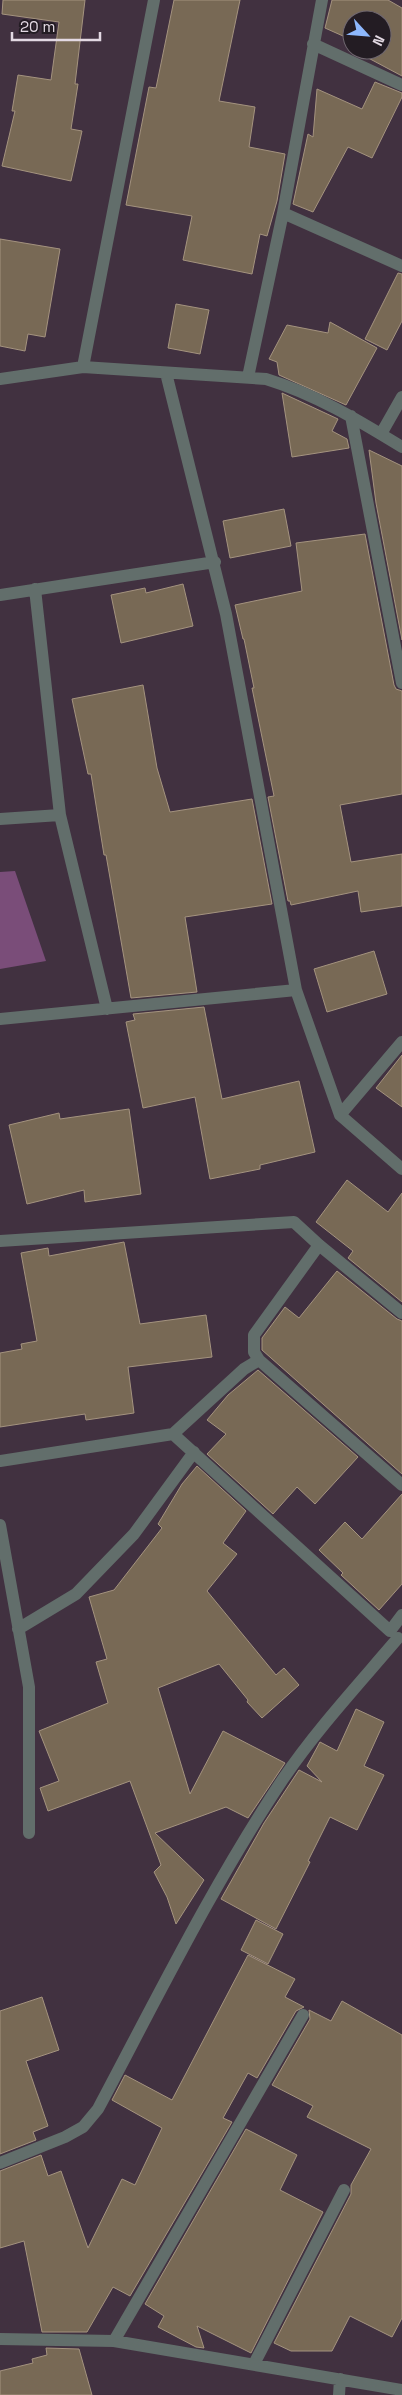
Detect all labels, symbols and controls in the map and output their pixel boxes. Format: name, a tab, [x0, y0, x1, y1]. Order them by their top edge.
scale bar	[12, 10, 100, 42]
north arrow	[342, 10, 392, 60]
text: 20 m	[20, 17, 55, 36]
text: N	[369, 33, 389, 49]

